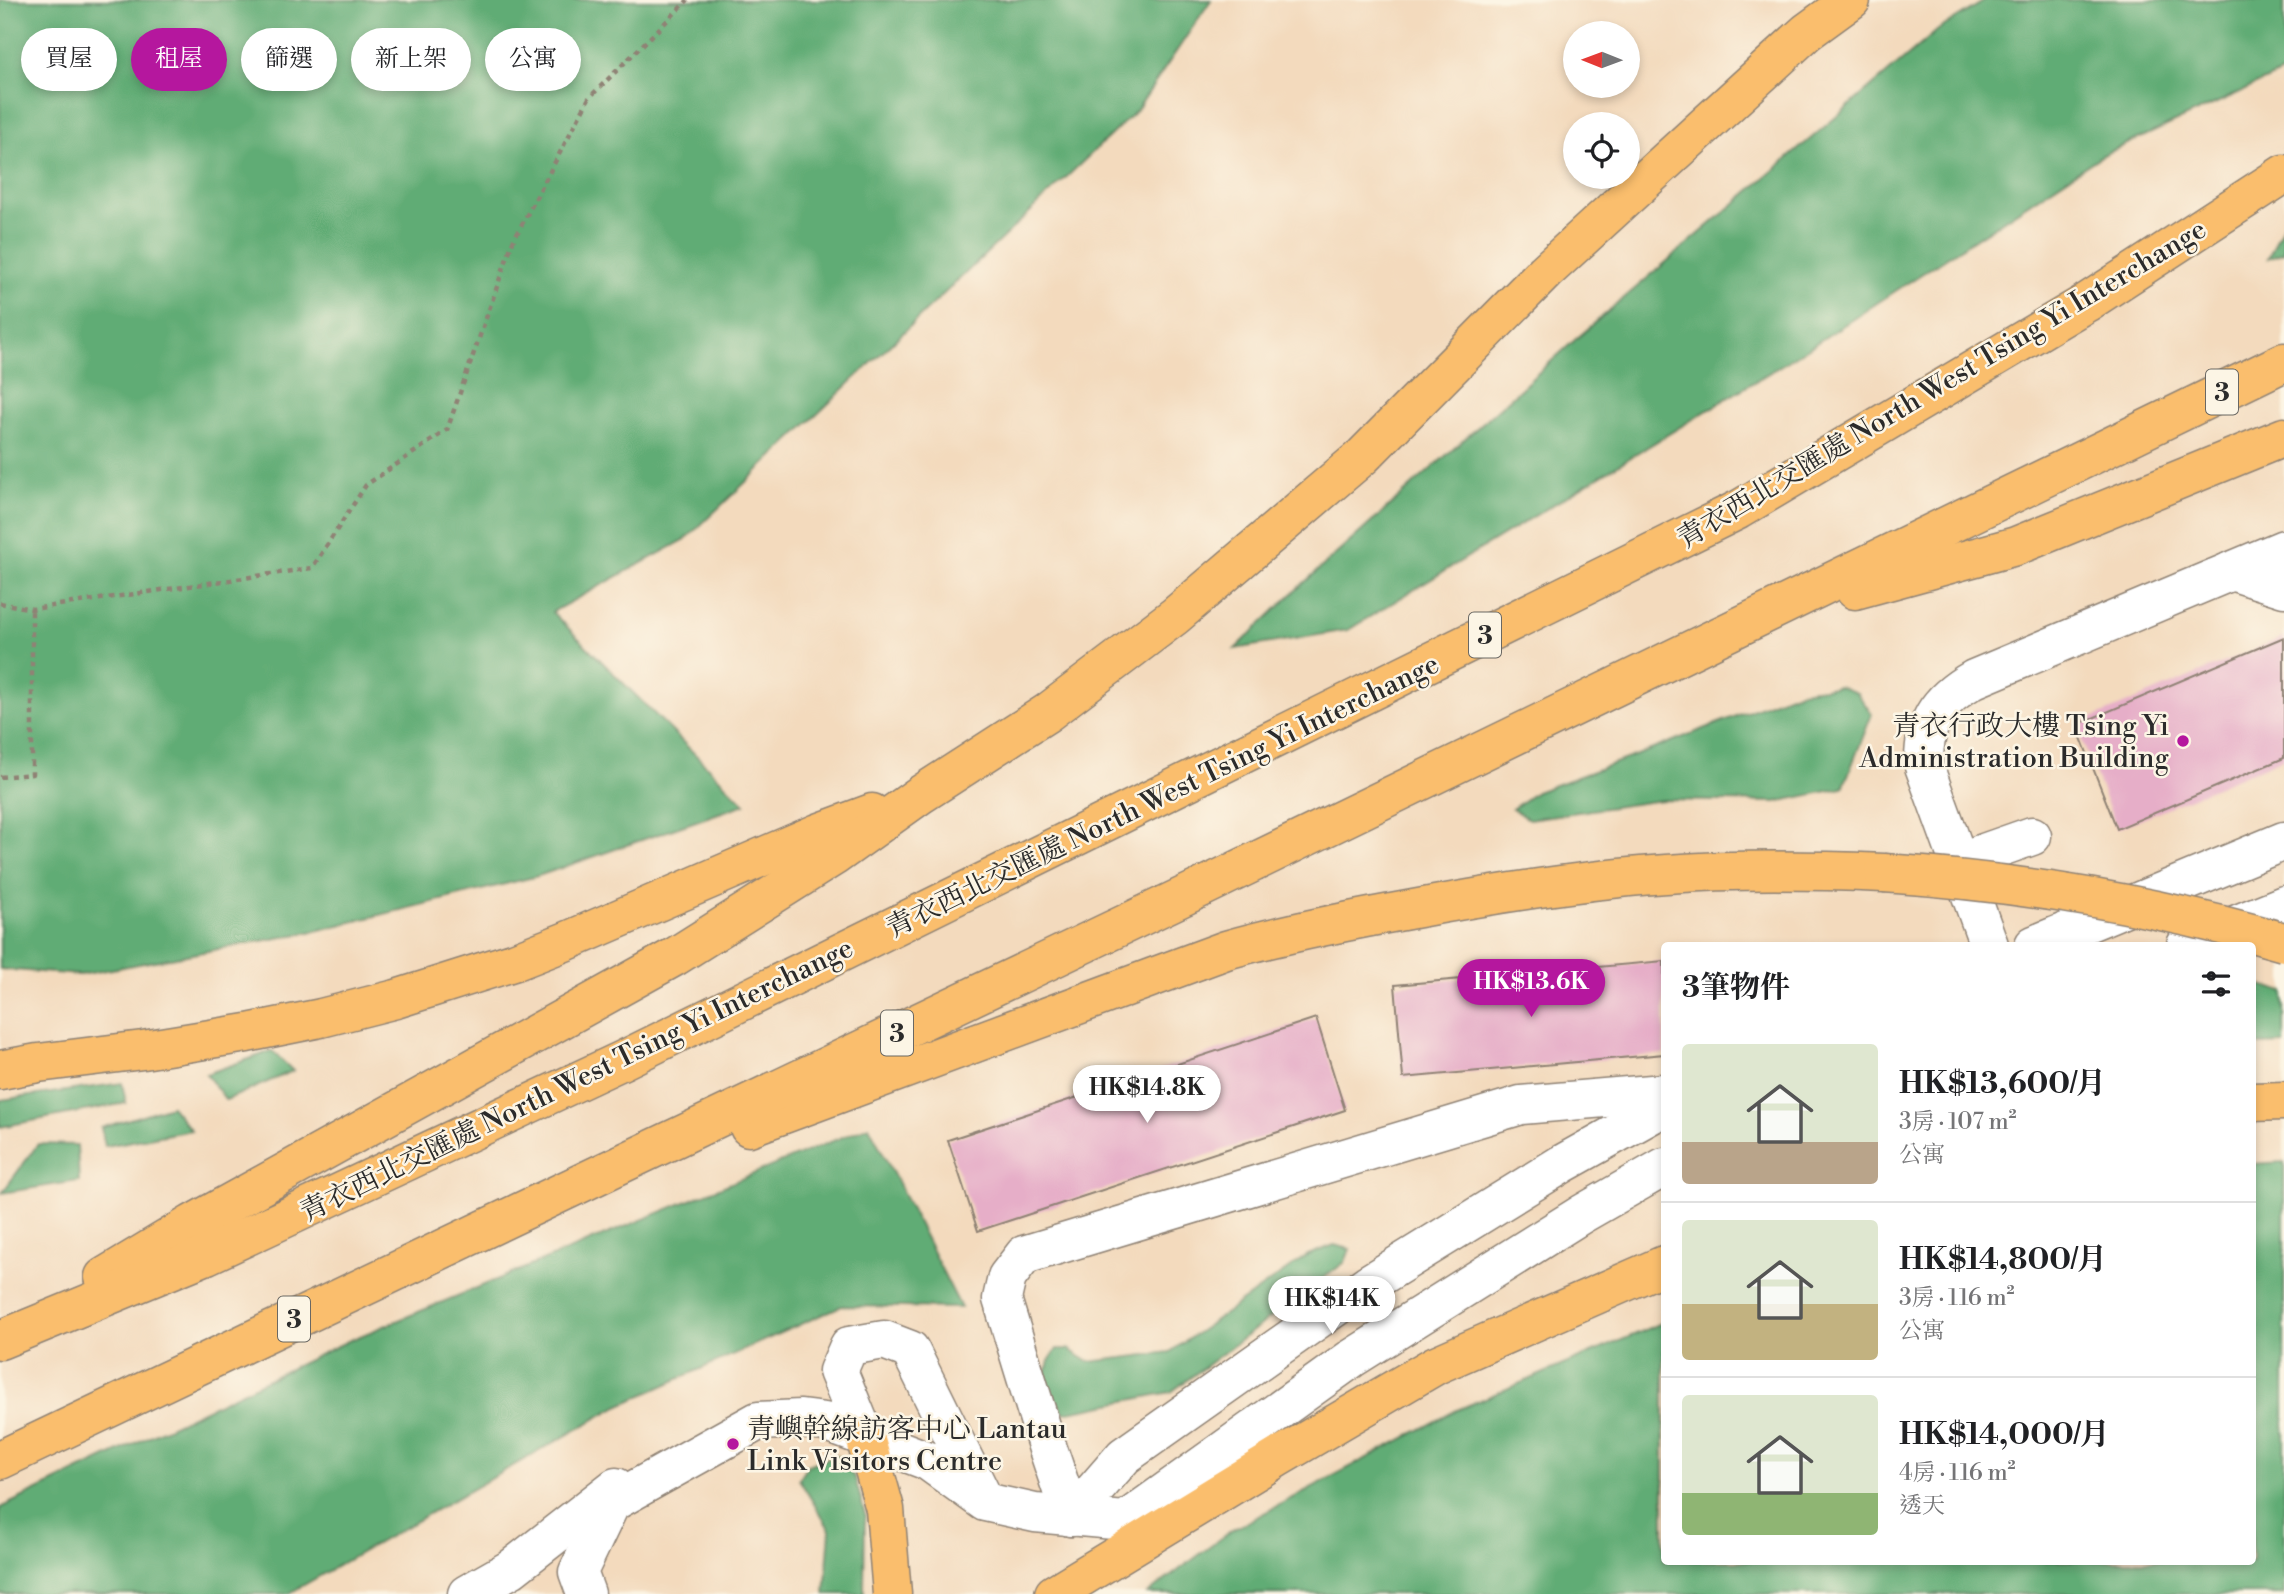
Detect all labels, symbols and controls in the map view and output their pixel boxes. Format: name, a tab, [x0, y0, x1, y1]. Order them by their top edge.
north arrow	[1563, 21, 1640, 98]
map controls	[1563, 21, 1640, 189]
chip: 買屋	[21, 28, 117, 91]
chip: 租屋	[131, 28, 227, 91]
chip: 篩選	[241, 28, 337, 91]
chip: 新上架	[351, 28, 471, 91]
chip: 公寓	[485, 28, 581, 91]
button: locate	[1563, 112, 1640, 189]
street label: 青衣西北交匯處 North West Tsing Yi Interchange	[1671, 212, 2213, 557]
road number: 3	[2206, 370, 2238, 414]
road number: 3	[1469, 612, 1501, 657]
street label: 青衣西北交匯處 North West Tsing Yi Interchange	[880, 647, 1445, 946]
place label: 青衣行政大樓 Tsing Yi Administration Building	[1858, 709, 2169, 776]
marker: 青衣行政大樓 Tsing Yi Administration Building	[2175, 733, 2191, 749]
street label: 青衣西北交匯處 North West Tsing Yi Interchange	[294, 931, 859, 1230]
pin: HK$13.6K	[1459, 960, 1603, 1019]
icon: filters	[2197, 965, 2235, 1003]
text: HK$13.6K	[1473, 968, 1589, 996]
text: 3筆物件	[1682, 969, 1790, 1007]
road number: 3	[881, 1010, 913, 1056]
text: HK$13,600/月	[1899, 1065, 2106, 1103]
pin: HK$14.8K	[1075, 1066, 1219, 1125]
icon: home	[1738, 1072, 1822, 1156]
text: HK$14.8K	[1089, 1074, 1205, 1102]
text: 3房 · 107 m²	[1899, 1108, 2017, 1136]
text: 公寓	[1899, 1141, 1945, 1169]
text: HK$14,800/月	[1899, 1241, 2107, 1279]
icon: home	[1738, 1248, 1822, 1332]
pin: HK$14K	[1275, 1276, 1389, 1336]
text: 3房 · 116 m²	[1899, 1284, 2015, 1312]
text: HK$14K	[1284, 1285, 1380, 1313]
road number: 3	[278, 1296, 310, 1342]
text: 公寓	[1899, 1317, 1945, 1345]
place label: 青嶼幹線訪客中心 Lantau Link Visitors Centre	[747, 1412, 1067, 1479]
text: HK$14,000/月	[1899, 1416, 2109, 1454]
icon: home	[1738, 1423, 1822, 1507]
marker: 青嶼幹線訪客中心 Lantau Link Visitors Centre	[725, 1436, 741, 1452]
text: 4房 · 116 m²	[1899, 1459, 2016, 1487]
text: 透天	[1899, 1492, 1945, 1520]

